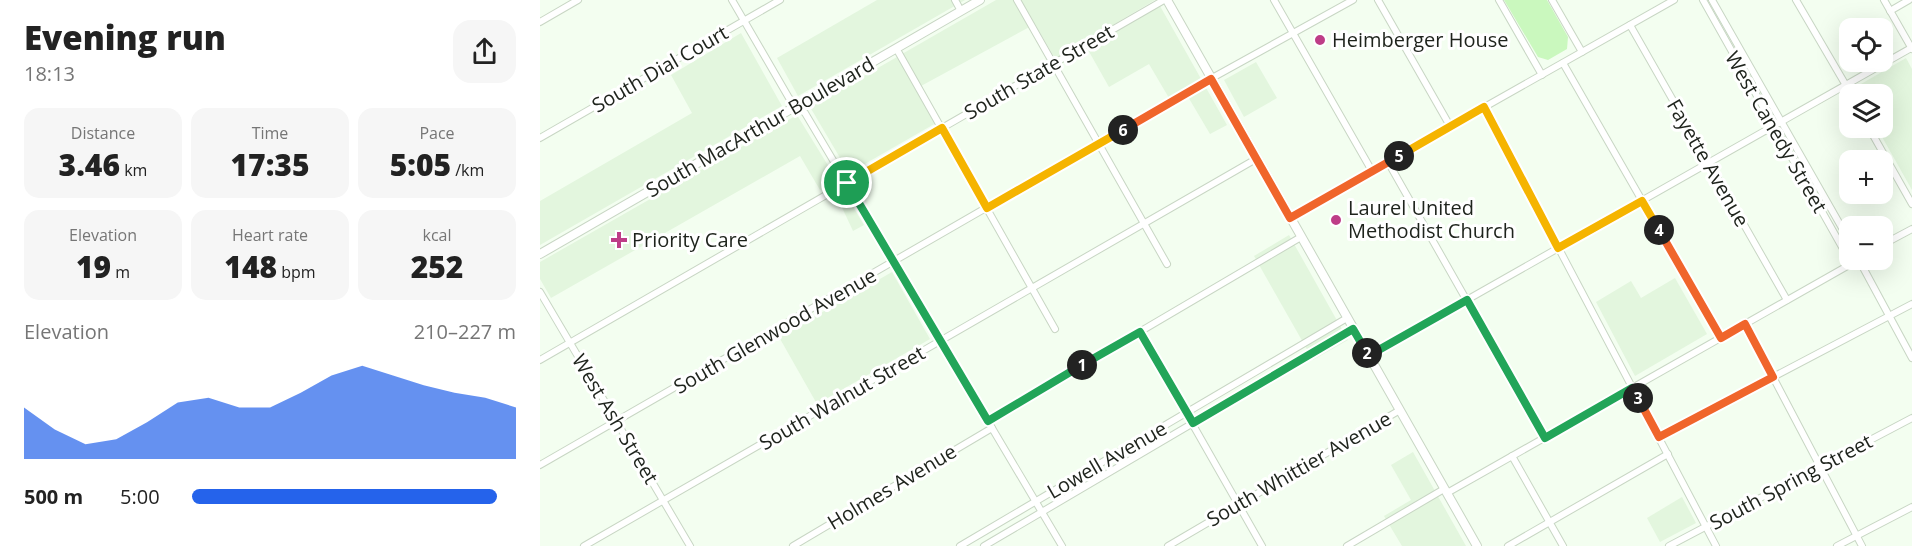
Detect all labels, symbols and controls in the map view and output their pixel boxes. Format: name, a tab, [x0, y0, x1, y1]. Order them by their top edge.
text: Evening run	[24, 15, 226, 60]
street label: South State Street	[959, 18, 1118, 125]
map controls	[1839, 18, 1893, 270]
button: locate	[1839, 18, 1893, 72]
street label: South Dial Court	[587, 19, 733, 119]
button: share	[453, 20, 516, 83]
place label: Heimberger House	[1332, 26, 1508, 53]
marker: Heimberger House	[1313, 33, 1327, 47]
street label: West Canedy Street	[1719, 46, 1834, 217]
street label: South MacArthur Boulevard	[641, 50, 879, 203]
text: 18:13	[24, 60, 75, 87]
button: layers	[1839, 84, 1893, 138]
street label: Fayette Avenue	[1661, 94, 1756, 231]
pin: 6	[1108, 115, 1138, 145]
text: 6	[1118, 119, 1128, 141]
text: Distance	[71, 122, 135, 144]
text: Time	[252, 122, 288, 144]
text: Pace	[419, 122, 455, 144]
pin: 5	[1384, 141, 1414, 171]
text: 3.46	[59, 144, 120, 185]
text: 17:35	[231, 144, 309, 185]
text: 5:05	[390, 144, 451, 185]
text: 5	[1394, 145, 1404, 167]
button: +	[1839, 150, 1893, 204]
pin	[821, 157, 872, 208]
text: km	[120, 159, 147, 181]
text: /km	[451, 159, 484, 181]
icon: arrive	[830, 166, 863, 199]
place label: Laurel United Methodist Church	[1348, 194, 1515, 244]
marker: Laurel United Methodist Church	[1329, 213, 1343, 227]
pin: 4	[1644, 215, 1674, 245]
button: −	[1839, 216, 1893, 270]
text: 4	[1654, 219, 1664, 241]
text: Elevation	[69, 224, 137, 246]
text: Heart rate	[232, 224, 308, 246]
text: kcal	[423, 224, 452, 246]
place label: Priority Care	[632, 226, 748, 253]
marker: Priority Care	[610, 231, 628, 249]
text: 19	[76, 246, 111, 287]
text: 148	[224, 246, 277, 287]
text: 252	[411, 246, 463, 287]
text: m	[111, 261, 130, 283]
text: bpm	[277, 261, 316, 283]
street label: South Glenwood Avenue	[669, 261, 881, 400]
text: Elevation	[24, 318, 109, 345]
text: 210–227 m	[414, 318, 516, 345]
pin: 2	[1352, 338, 1382, 368]
street label: South Walnut Street	[754, 339, 930, 456]
text: 2	[1362, 342, 1372, 364]
street label: West Ash Street	[566, 349, 665, 489]
pin: 1	[1067, 350, 1097, 380]
text: 1	[1077, 354, 1087, 376]
pin: 3	[1623, 383, 1653, 413]
text: 3	[1633, 387, 1643, 409]
street label: South Whittier Avenue	[1201, 405, 1396, 533]
street label: Lowell Avenue	[1042, 414, 1172, 505]
street label: South Spring Street	[1705, 427, 1877, 536]
street label: Holmes Avenue	[822, 437, 961, 536]
text: 500 m	[24, 483, 83, 510]
text: 5:00	[120, 483, 160, 510]

